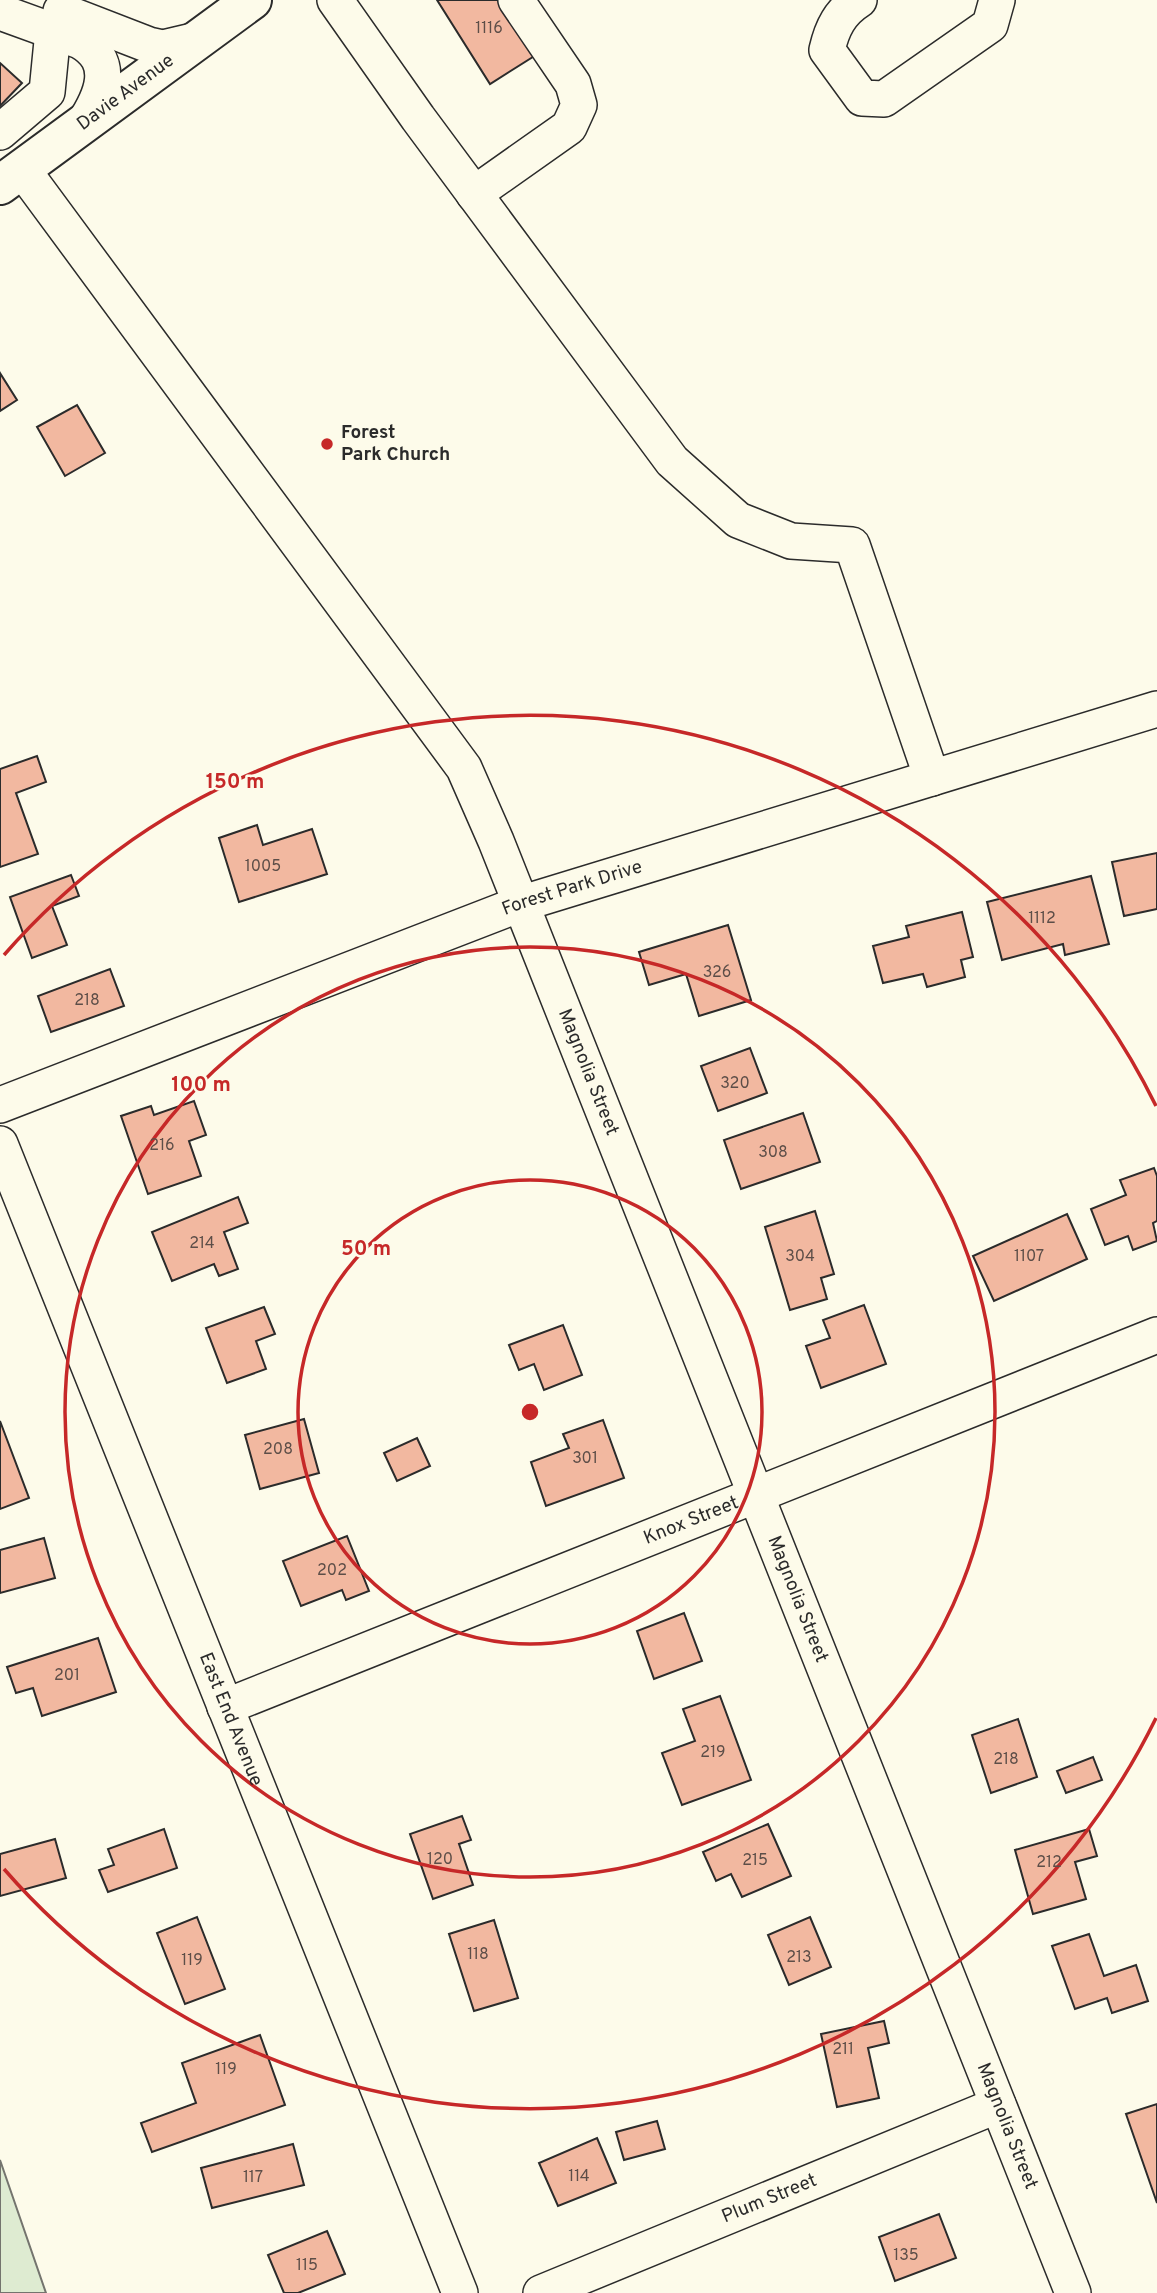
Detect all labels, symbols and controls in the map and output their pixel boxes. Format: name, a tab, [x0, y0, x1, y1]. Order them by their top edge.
house number: 1116	[475, 19, 503, 39]
street label: Davie Avenue	[72, 49, 179, 136]
place label: Forest Park Church	[341, 421, 450, 467]
marker: Forest Park Church	[319, 436, 335, 452]
text: 150 m	[206, 769, 264, 796]
street label: Forest Park Drive	[499, 855, 645, 922]
house number: 1005	[245, 857, 281, 877]
house number: 1112	[1028, 909, 1056, 929]
house number: 326	[703, 963, 731, 983]
house number: 218	[74, 991, 100, 1011]
street label: Magnolia Street	[552, 1006, 624, 1139]
text: 100 m	[171, 1072, 231, 1099]
house number: 320	[720, 1074, 750, 1094]
house number: 216	[149, 1136, 175, 1156]
house number: 308	[758, 1143, 788, 1163]
house number: 214	[189, 1234, 215, 1254]
text: 50 m	[341, 1236, 391, 1263]
house number: 304	[785, 1247, 815, 1267]
house number: 1107	[1014, 1247, 1044, 1267]
centre of rings	[518, 1400, 542, 1424]
house number: 208	[263, 1440, 293, 1460]
house number: 301	[572, 1449, 598, 1469]
street label: Knox Street	[640, 1491, 742, 1551]
street label: Magnolia Street	[761, 1532, 833, 1666]
house number: 202	[317, 1561, 347, 1581]
street label: East End Avenue	[193, 1649, 268, 1790]
house number: 201	[54, 1666, 80, 1686]
house number: 219	[700, 1743, 726, 1763]
house number: 218	[993, 1750, 1019, 1770]
house number: 120	[427, 1850, 453, 1870]
house number: 215	[742, 1851, 768, 1871]
house number: 212	[1036, 1853, 1062, 1873]
house number: 118	[467, 1945, 489, 1965]
house number: 213	[786, 1948, 812, 1968]
house number: 119	[181, 1951, 203, 1971]
house number: 211	[832, 2040, 854, 2060]
street label: Magnolia Street	[971, 2059, 1043, 2193]
house number: 119	[215, 2060, 237, 2080]
house number: 114	[568, 2167, 590, 2187]
house number: 117	[243, 2168, 263, 2188]
street label: Plum Street	[718, 2169, 821, 2229]
house number: 135	[893, 2246, 919, 2266]
house number: 115	[296, 2256, 318, 2276]

